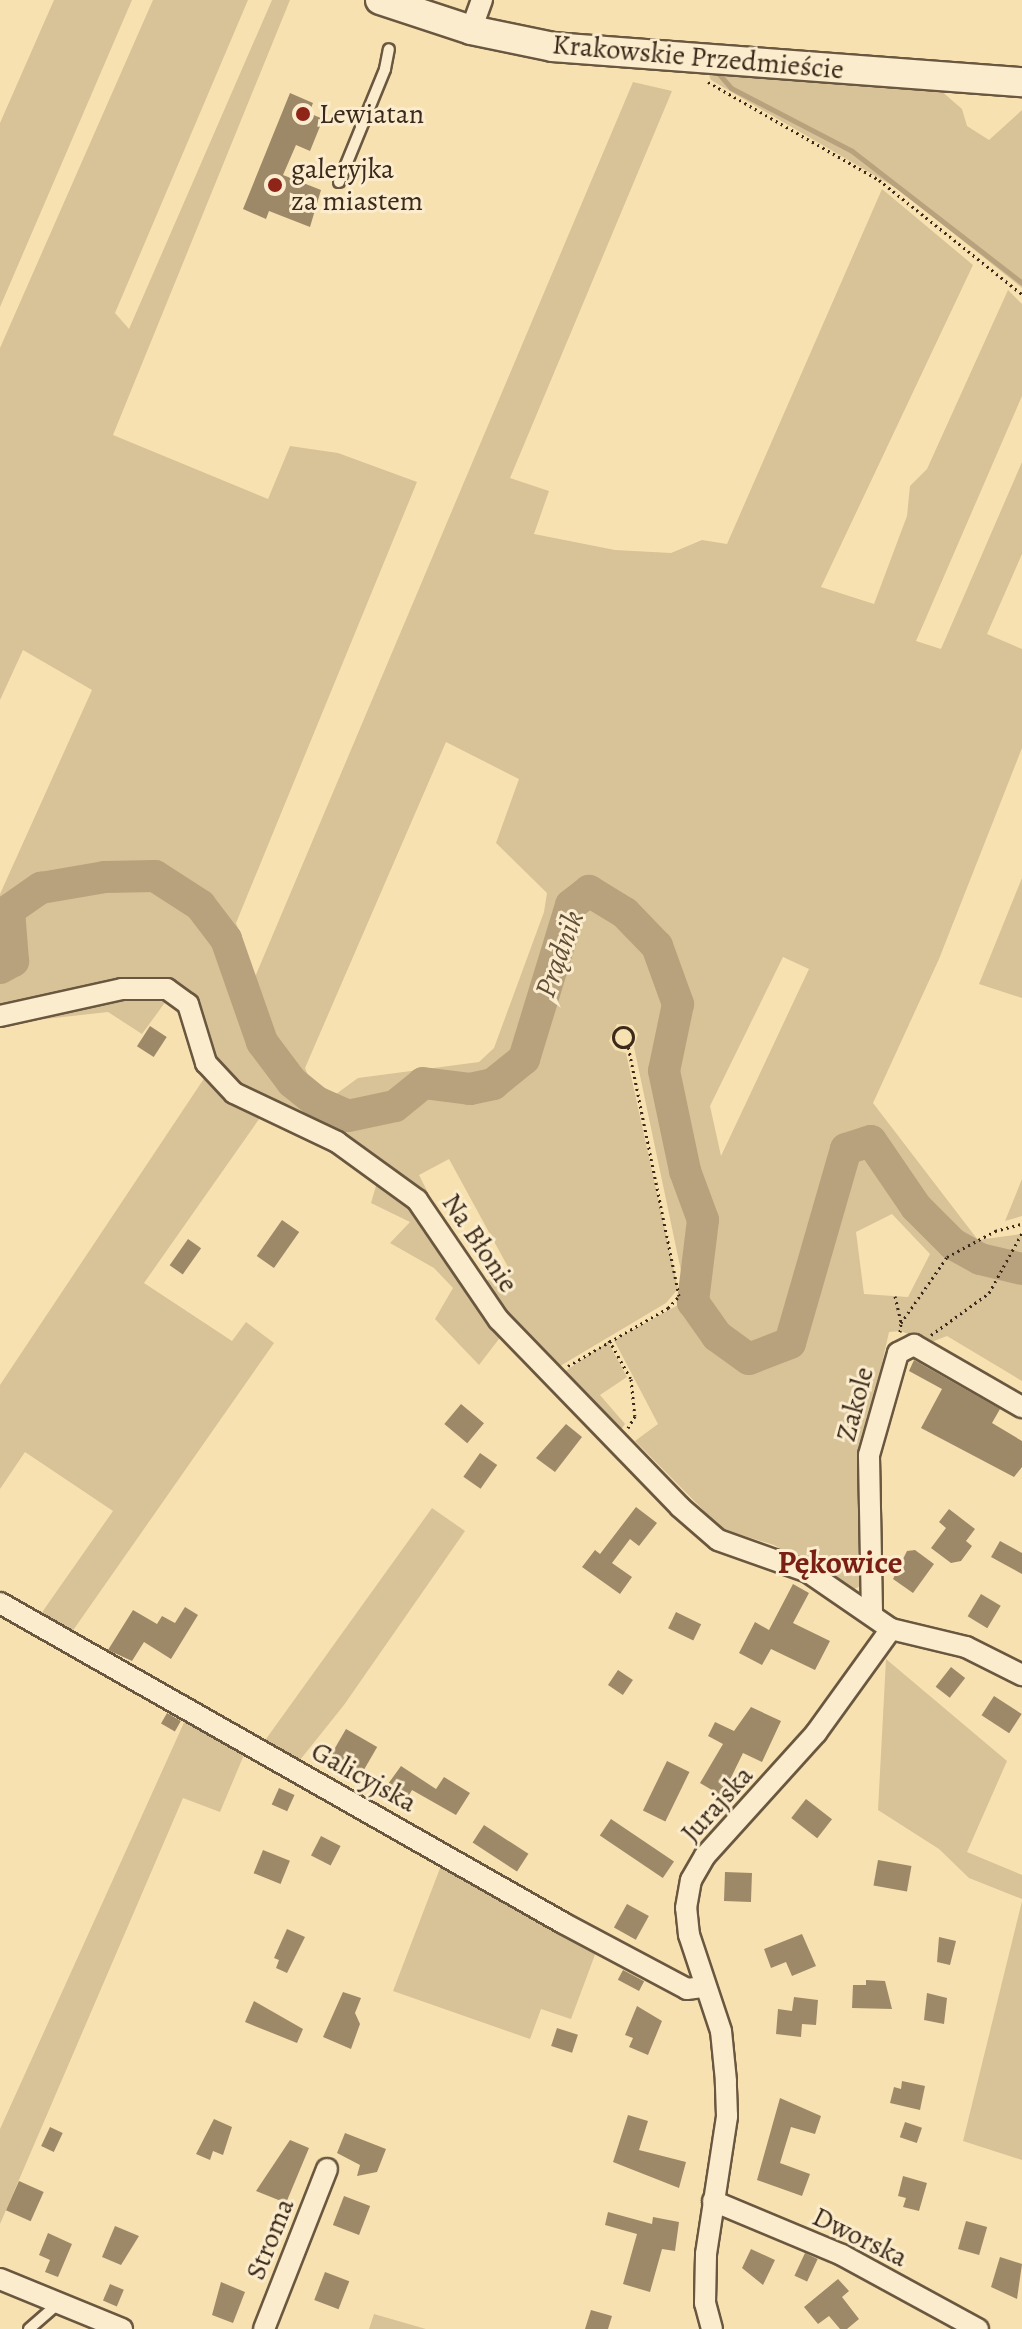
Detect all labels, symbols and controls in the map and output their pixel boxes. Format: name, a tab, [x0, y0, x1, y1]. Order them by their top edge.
street label: Krakowskie Przedmieście	[551, 28, 845, 86]
place label: Lewiatan	[319, 97, 424, 131]
marker: Lewiatan	[294, 105, 312, 123]
place label: galeryjka za miastem	[291, 152, 423, 218]
marker: galeryjka za miastem	[266, 176, 284, 194]
water label: Prądnik	[527, 906, 591, 1002]
street label: Na Błonie	[435, 1187, 525, 1299]
street label: Zakole	[829, 1363, 881, 1445]
district label: Pękowice	[777, 1543, 903, 1581]
street label: Galicyjska	[305, 1734, 423, 1820]
street label: Jurajska	[674, 1759, 760, 1849]
street label: Stroma	[239, 2193, 301, 2285]
street label: Dworska	[807, 2200, 913, 2274]

